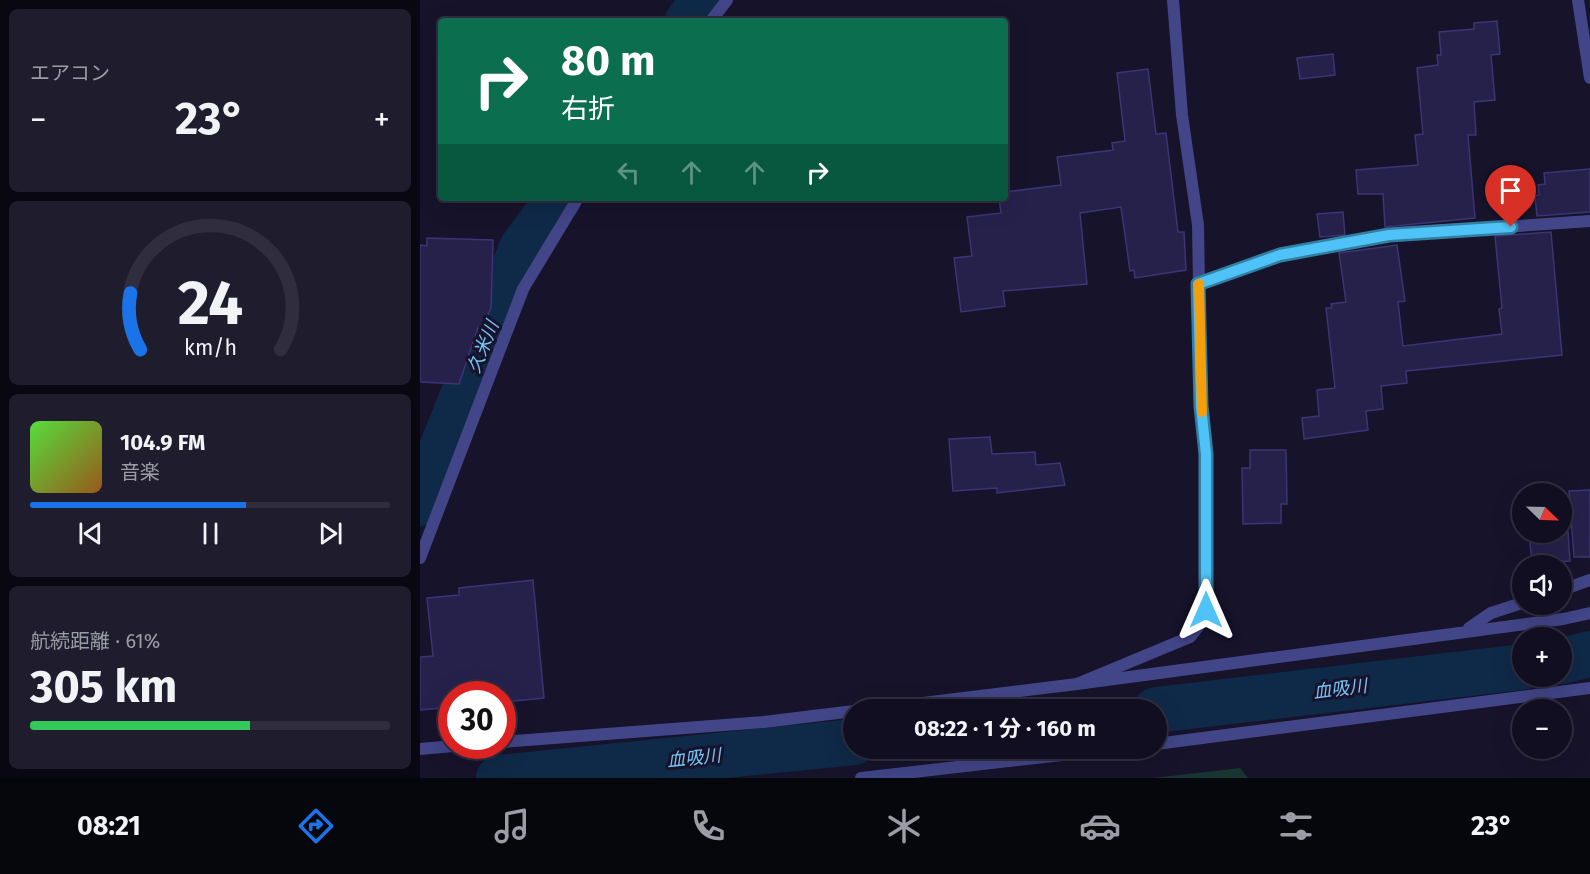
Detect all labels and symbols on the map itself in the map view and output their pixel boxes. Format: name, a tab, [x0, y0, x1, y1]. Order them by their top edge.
pin	[1485, 165, 1536, 227]
water label: 久米川	[463, 316, 504, 376]
north arrow	[1512, 483, 1572, 543]
position arrow	[1174, 578, 1238, 642]
water label: 血吸川	[1312, 675, 1370, 703]
speed limit sign: 30	[438, 681, 516, 759]
water label: 血吸川	[666, 744, 724, 772]

